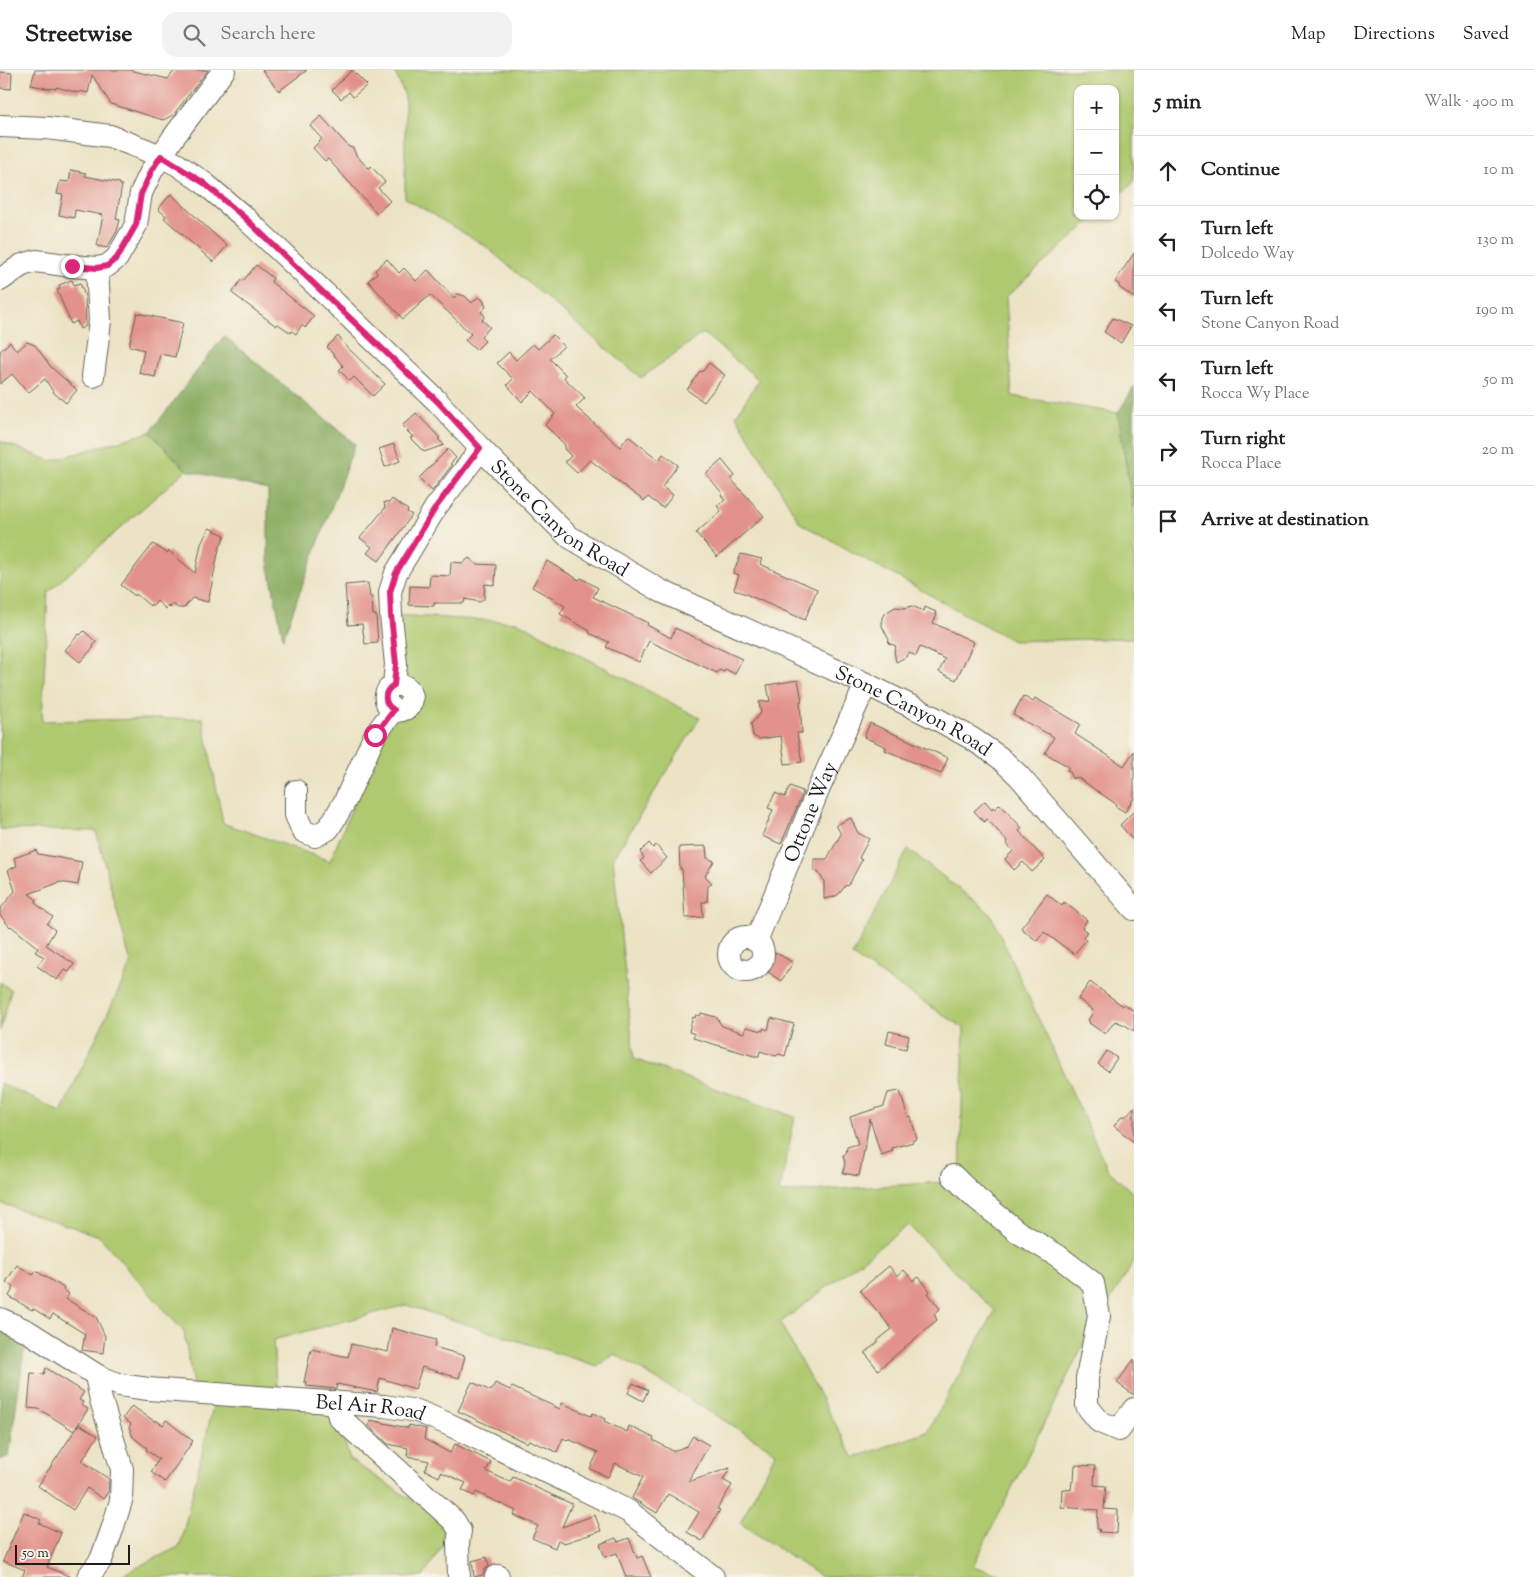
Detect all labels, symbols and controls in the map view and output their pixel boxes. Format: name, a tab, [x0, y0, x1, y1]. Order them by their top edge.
search box	[162, 12, 512, 57]
text: Streetwise	[25, 18, 132, 52]
icon: search	[180, 21, 208, 49]
text: Search here	[220, 21, 316, 48]
text: Map	[1291, 22, 1326, 48]
text: Directions	[1354, 22, 1435, 48]
text: Saved	[1463, 22, 1509, 48]
map controls	[1074, 85, 1119, 220]
button: +	[1074, 85, 1119, 130]
text: 5 min	[1154, 88, 1201, 118]
text: Walk · 400 m	[1424, 91, 1514, 114]
button: −	[1074, 130, 1119, 175]
icon: ahead	[1154, 157, 1182, 185]
text: Continue	[1201, 157, 1280, 184]
text: 10 m	[1484, 159, 1514, 182]
button: locate	[1074, 175, 1119, 220]
text: Turn left	[1201, 216, 1273, 243]
icon: left	[1154, 227, 1182, 255]
text: 130 m	[1477, 229, 1514, 252]
text: Dolcedo Way	[1201, 243, 1294, 266]
route end	[61, 255, 84, 278]
text: Turn left	[1201, 286, 1273, 313]
icon: left	[1154, 297, 1182, 325]
text: 190 m	[1476, 299, 1514, 322]
text: Stone Canyon Road	[1201, 313, 1339, 336]
text: Turn left	[1201, 356, 1273, 383]
icon: left	[1154, 367, 1182, 395]
text: 50 m	[1483, 369, 1514, 392]
text: Rocca Wy Place	[1201, 383, 1310, 406]
text: Turn right	[1201, 426, 1285, 453]
icon: right	[1154, 437, 1182, 465]
text: 20 m	[1481, 439, 1514, 462]
text: Rocca Place	[1201, 453, 1281, 476]
street label: Stone Canyon Road	[482, 454, 633, 586]
icon: arrive	[1154, 507, 1182, 535]
text: Arrive at destination	[1201, 507, 1369, 534]
street label: Stone Canyon Road	[830, 660, 997, 765]
route start	[364, 724, 387, 747]
street label: Ottone Way	[778, 758, 846, 867]
street label: Bel Air Road	[315, 1389, 429, 1430]
scale bar	[15, 1542, 130, 1565]
text: 50 m	[22, 1544, 49, 1564]

